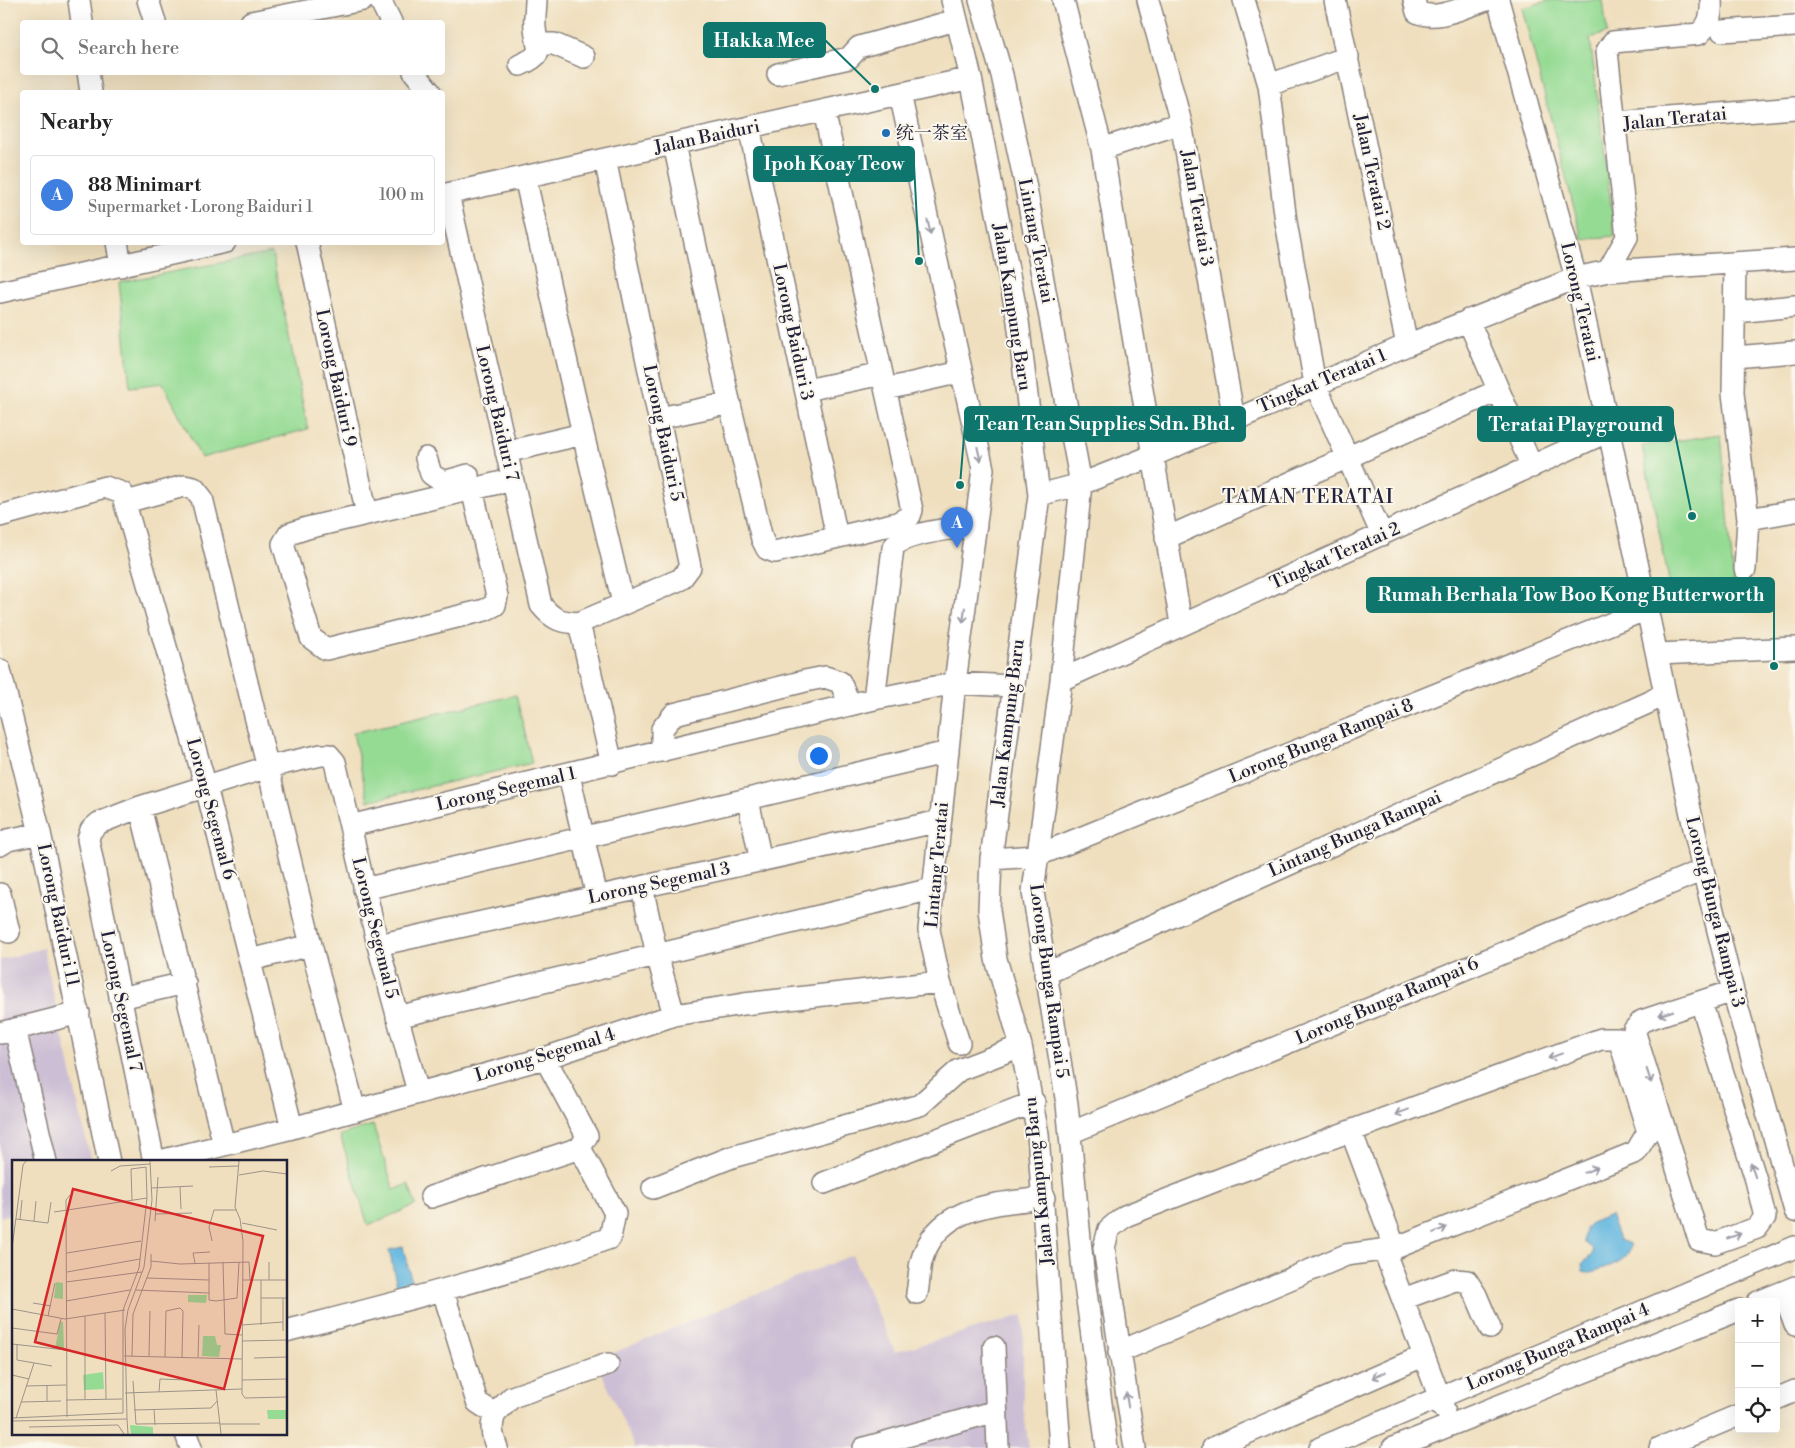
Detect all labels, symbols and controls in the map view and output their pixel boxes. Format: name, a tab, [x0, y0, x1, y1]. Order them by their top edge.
search box	[20, 20, 445, 75]
callout: Hakka Mee	[704, 23, 825, 57]
text: Hakka Mee	[714, 29, 815, 53]
icon: search	[38, 34, 66, 62]
text: Search here	[78, 36, 179, 60]
street label: Jalan Teratai	[1621, 102, 1728, 136]
text: Nearby	[40, 110, 113, 136]
street label: Jalan Teratai 2	[1348, 111, 1396, 232]
street label: Jalan Baiduri	[651, 115, 762, 160]
place label: 统一茶室	[896, 122, 968, 145]
marker: 统一茶室	[880, 127, 892, 139]
callout: Ipoh Koay Teow	[754, 147, 914, 181]
street label: Jalan Teratai 3	[1175, 147, 1219, 268]
text: Ipoh Koay Teow	[764, 152, 905, 176]
text: 88 Minimart	[88, 173, 201, 197]
street label: Lintang Teratai	[1013, 177, 1059, 305]
text: A	[51, 185, 63, 205]
text: 100 m	[379, 185, 424, 205]
text: Supermarket · Lorong Baiduri 1	[88, 197, 313, 217]
one-way arrow	[925, 219, 934, 235]
street label: Jalan Kampung Baru	[987, 221, 1037, 393]
street label: Lorong Teratai	[1555, 240, 1605, 364]
street label: Lorong Baiduri 3	[767, 261, 819, 403]
street label: Lorong Baiduri 9	[310, 307, 362, 449]
street label: Lorong Baiduri 7	[470, 343, 524, 483]
street label: Tingkat Teratai 1	[1254, 343, 1390, 419]
street label: Lorong Baiduri 5	[637, 362, 689, 504]
callout: Tean Tean Supplies Sdn. Bhd.	[965, 407, 1245, 441]
callout: Teratai Playground	[1478, 407, 1673, 441]
text: Tean Tean Supplies Sdn. Bhd.	[975, 412, 1235, 436]
text: Teratai Playground	[1488, 413, 1664, 437]
one-way arrow	[975, 446, 985, 462]
district label: TAMAN TERATAI	[1222, 485, 1394, 509]
pin: A	[941, 507, 973, 548]
street label: Tingkat Teratai 2	[1266, 517, 1404, 595]
callout: Rumah Berhala Tow Boo Kong Butterworth	[1367, 578, 1774, 612]
text: Rumah Berhala Tow Boo Kong Butterworth	[1378, 583, 1765, 607]
one-way arrow	[959, 607, 969, 623]
street label: Jalan Kampung Baru	[986, 637, 1030, 809]
street label: Lorong Bunga Rampai 8	[1225, 693, 1417, 789]
street label: Lorong Segemal 6	[181, 736, 241, 883]
your location	[806, 743, 832, 769]
street label: Lorong Segemal 1	[434, 762, 578, 816]
street label: Lintang Bunga Rampai	[1265, 785, 1445, 883]
street label: Lintang Teratai	[920, 801, 954, 929]
street label: Lorong Bunga Rampai 3	[1680, 814, 1750, 1010]
street label: Lorong Baiduri 11	[32, 841, 84, 989]
street label: Lorong Segemal 5	[346, 855, 404, 1001]
street label: Lorong Segemal 3	[586, 857, 732, 909]
street label: Lorong Bunga Rampai 5	[1024, 882, 1074, 1080]
street label: Lorong Segemal 7	[95, 928, 147, 1074]
street label: Lorong Bunga Rampai 6	[1292, 952, 1482, 1050]
one-way arrow	[1658, 1009, 1674, 1019]
street label: Lorong Segemal 4	[472, 1023, 618, 1087]
one-way arrow	[1548, 1052, 1563, 1061]
one-way arrow	[1645, 1068, 1655, 1084]
street label: Jalan Kampung Baru	[1019, 1095, 1059, 1267]
one-way arrow	[1395, 1108, 1411, 1117]
inset map	[12, 1160, 288, 1436]
one-way arrow	[1748, 1162, 1758, 1178]
one-way arrow	[1583, 1165, 1598, 1174]
one-way arrow	[1432, 1225, 1447, 1235]
one-way arrow	[1726, 1231, 1741, 1240]
street label: Lorong Bunga Rampai 4	[1463, 1298, 1653, 1396]
map controls	[1735, 1298, 1780, 1433]
button: +	[1735, 1298, 1780, 1343]
button: −	[1735, 1343, 1780, 1388]
one-way arrow	[1372, 1371, 1387, 1381]
button: locate	[1735, 1388, 1780, 1433]
one-way arrow	[1122, 1392, 1132, 1408]

